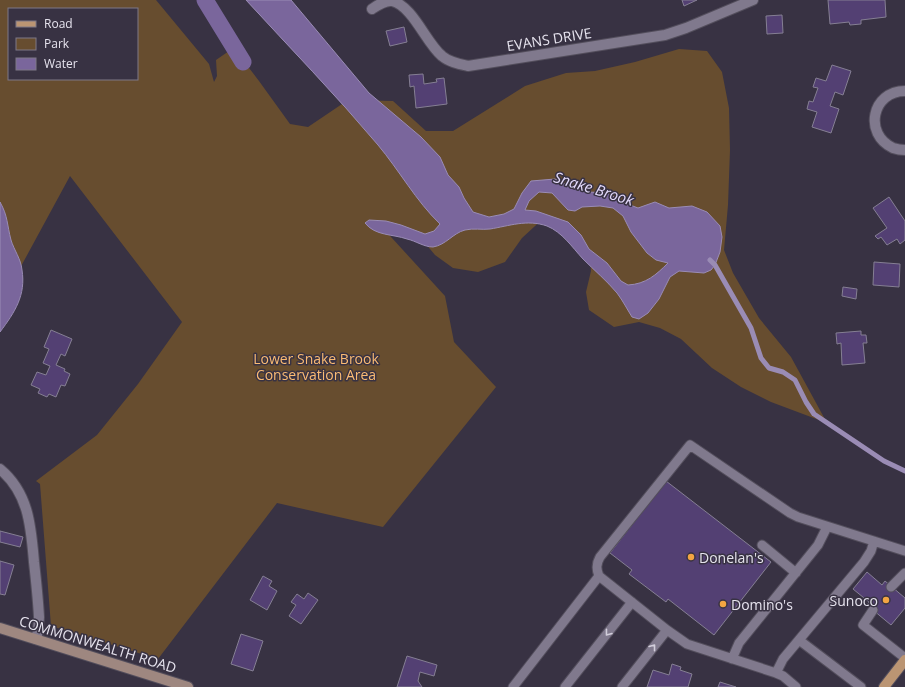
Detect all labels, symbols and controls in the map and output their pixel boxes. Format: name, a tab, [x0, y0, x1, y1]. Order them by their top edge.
legend	[8, 8, 138, 80]
text: Road	[44, 15, 73, 32]
street label: EVANS DRIVE	[505, 23, 593, 55]
text: Park	[44, 35, 70, 52]
text: Water	[44, 55, 78, 72]
water label: Snake Brook	[552, 166, 637, 210]
park label: Lower Snake Brook Conservation Area	[253, 349, 379, 384]
place label: Donelan's	[699, 548, 764, 567]
marker: Donelan's	[686, 552, 696, 562]
place label: Sunoco	[830, 591, 878, 610]
place label: Domino's	[731, 595, 793, 614]
marker: Sunoco	[881, 595, 891, 605]
marker: Domino's	[718, 599, 728, 609]
street label: COMMONWEALTH ROAD	[17, 611, 179, 677]
one-way arrow	[605, 629, 612, 636]
one-way arrow	[648, 645, 655, 652]

